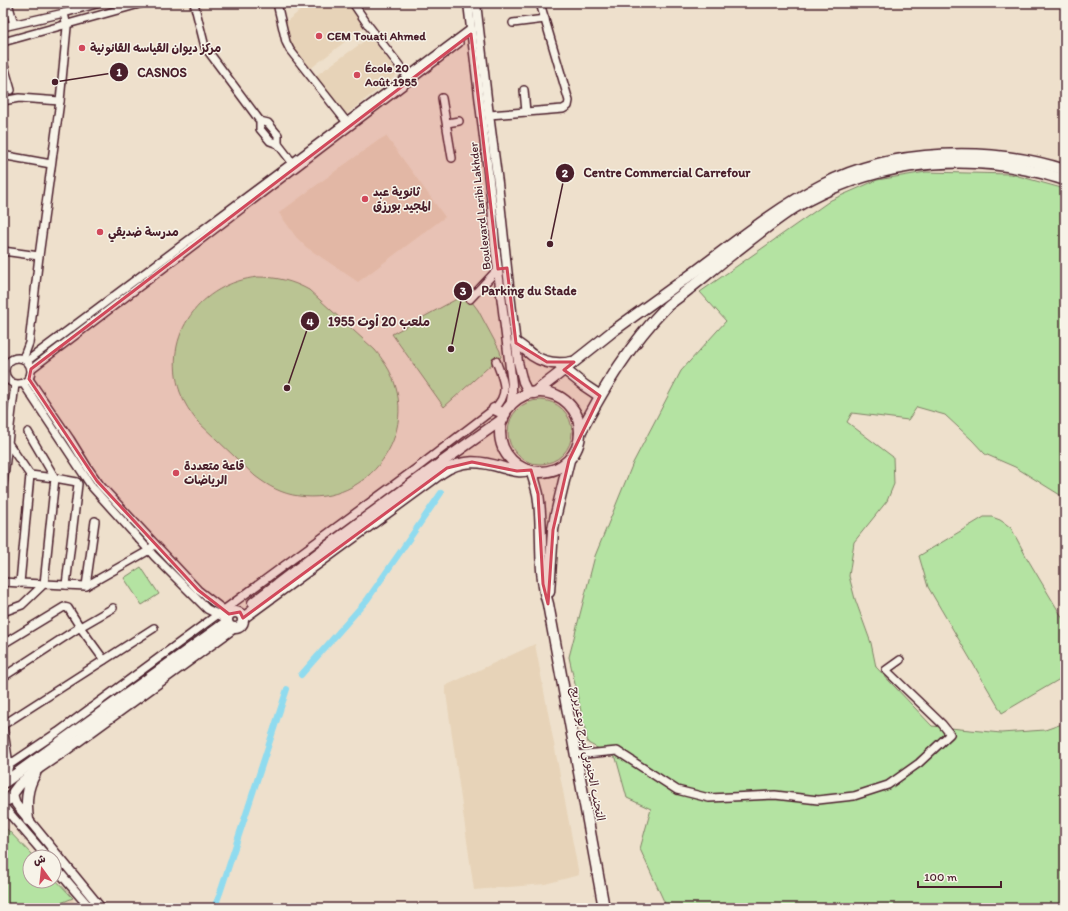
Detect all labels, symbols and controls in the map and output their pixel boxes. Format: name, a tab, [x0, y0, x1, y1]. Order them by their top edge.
place label: CEM Touati Ahmed	[327, 29, 426, 43]
marker: CEM Touati Ahmed	[314, 31, 324, 41]
place label: مركز ديوان القياسه القانونية	[90, 41, 221, 56]
marker: مركز ديوان القياسه القانونية	[77, 43, 87, 53]
callout: CASNOS	[109, 60, 195, 85]
place label: École 20 Août 1955	[364, 61, 418, 89]
text: 1	[116, 65, 122, 79]
text: CASNOS	[137, 65, 187, 80]
marker: École 20 Août 1955	[352, 70, 362, 80]
street label: Boulevard Laribi Lakhder	[466, 141, 494, 271]
callout: Centre Commercial Carrefour	[555, 160, 758, 185]
text: Centre Commercial Carrefour	[583, 165, 751, 180]
text: 2	[562, 166, 569, 180]
place label: ثانوية عبد المجيد بورزق	[373, 185, 431, 214]
marker: ثانوية عبد المجيد بورزق	[360, 194, 370, 204]
place label: مدرسة ضديقي	[108, 225, 179, 243]
marker: مدرسة ضديقي	[95, 227, 105, 237]
callout: Parking du Stade	[453, 278, 584, 303]
text: Parking du Stade	[481, 283, 577, 299]
text: 3	[460, 284, 467, 298]
callout: ملعب 20 أوت 1955	[300, 309, 438, 334]
text: ملعب 20 أوت 1955	[328, 313, 430, 330]
text: 4	[306, 315, 314, 329]
place label: قاعة متعددة الرياضات	[184, 459, 245, 487]
marker: قاعة متعددة الرياضات	[171, 468, 181, 478]
street label: التجنب الجنوبي لبرج بوعريريج	[564, 686, 608, 823]
north arrow	[22, 849, 62, 889]
text: ش	[32, 852, 47, 868]
scale bar	[918, 863, 1001, 889]
text: 100 m	[924, 870, 957, 884]

